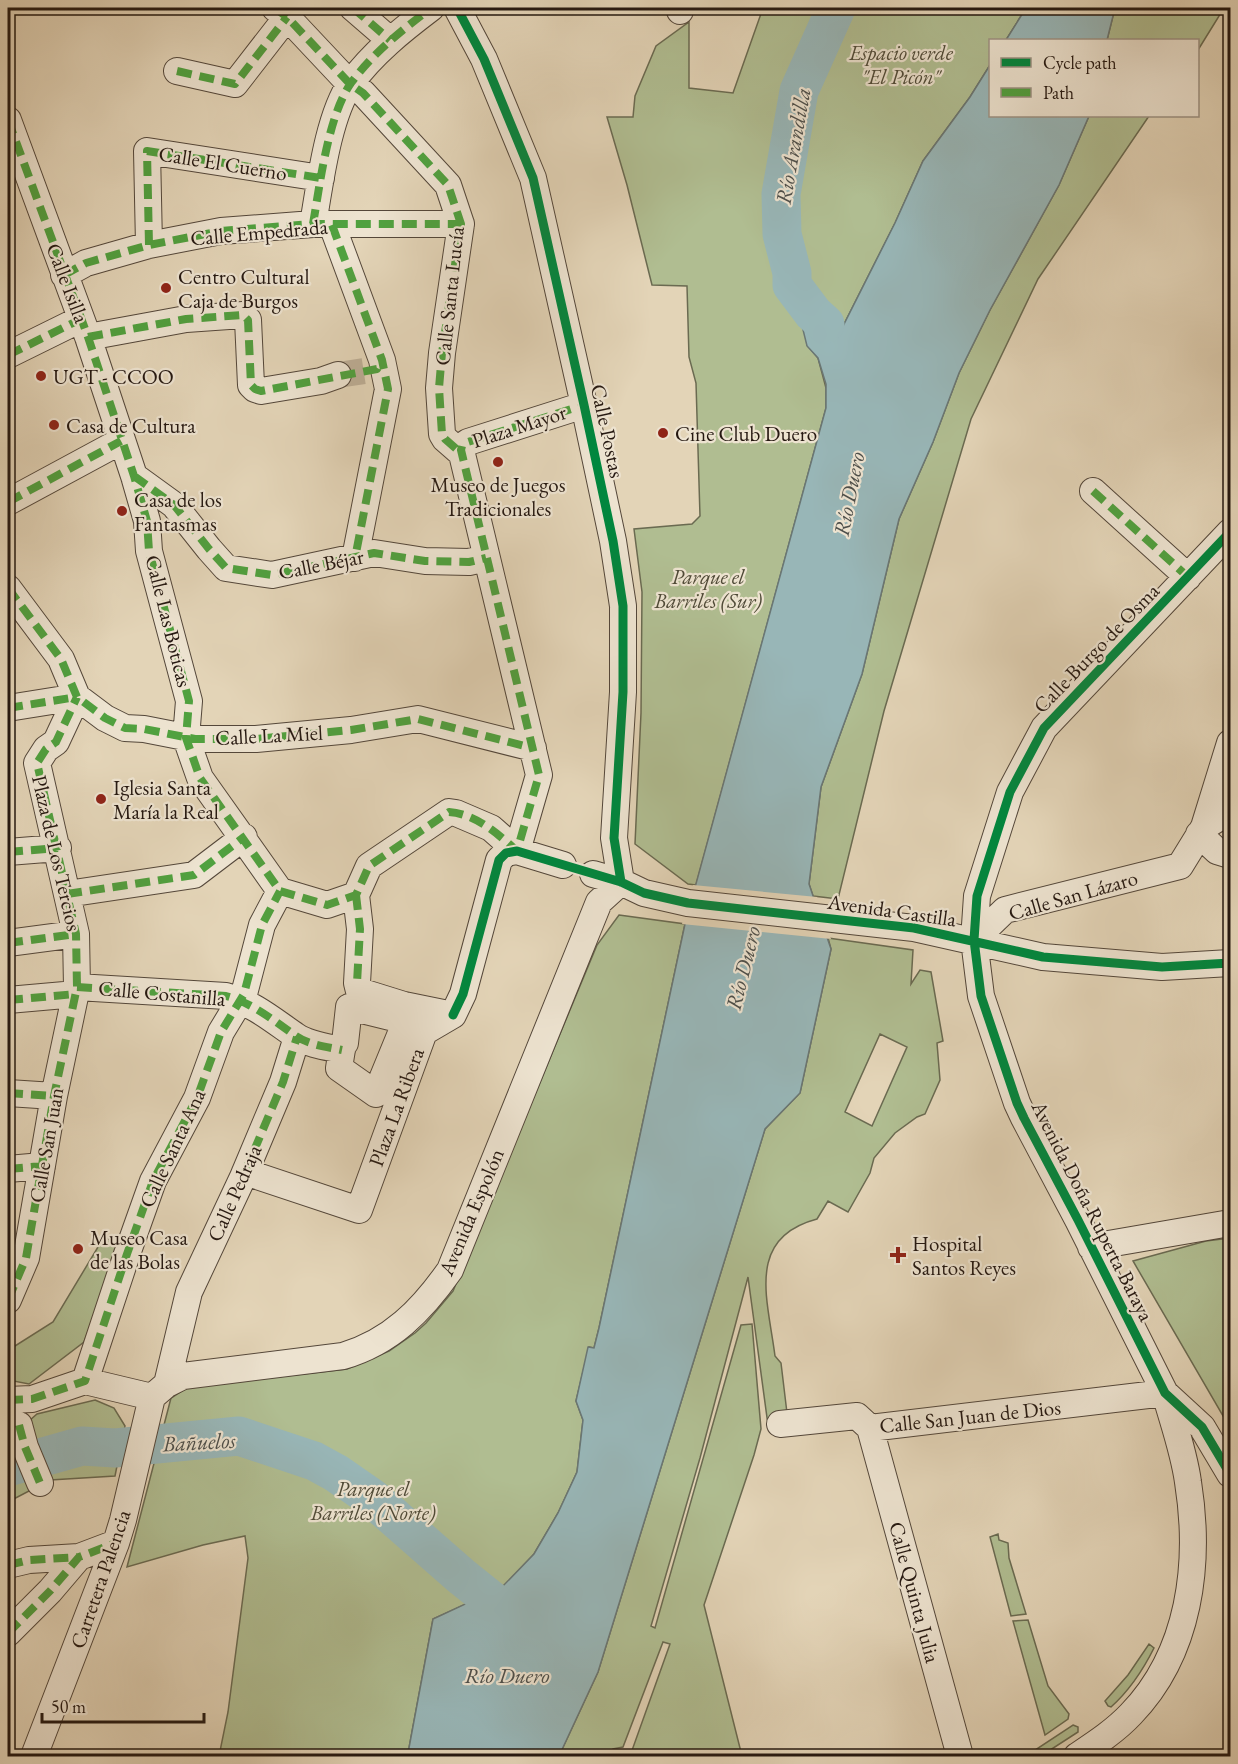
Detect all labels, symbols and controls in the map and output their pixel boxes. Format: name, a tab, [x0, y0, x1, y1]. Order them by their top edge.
park label: Espacio verde "El Picón"	[848, 39, 954, 90]
legend	[989, 39, 1199, 117]
text: Cycle path	[1043, 51, 1117, 74]
text: Path	[1043, 81, 1074, 104]
water label: Río Arandilla	[769, 86, 817, 206]
street label: Calle El Cuerno	[157, 140, 289, 186]
street label: Calle Empedrada	[189, 212, 329, 251]
street label: Calle Santa Lucía	[428, 225, 470, 367]
street label: Calle Isilla	[40, 239, 96, 327]
place label: Centro Cultural Caja de Burgos	[178, 263, 310, 314]
marker: Centro Cultural Caja de Burgos	[159, 281, 173, 295]
place label: UGT - CCOO	[53, 363, 174, 390]
marker: UGT - CCOO	[34, 369, 48, 383]
street label: Calle Postas	[585, 382, 631, 481]
street label: Plaza Mayor	[468, 398, 570, 454]
place label: Casa de Cultura	[66, 412, 196, 439]
marker: Casa de Cultura	[47, 418, 61, 432]
place label: Cine Club Duero	[675, 420, 817, 447]
marker: Cine Club Duero	[656, 426, 670, 440]
water label: Río Duero	[827, 449, 871, 539]
marker: Museo de Juegos Tradicionales	[491, 455, 505, 469]
place label: Museo de Juegos Tradicionales	[430, 471, 566, 522]
place label: Casa de los Fantasmas	[134, 486, 222, 537]
marker: Casa de los Fantasmas	[115, 504, 129, 518]
street label: Calle Béjar	[276, 543, 366, 585]
street label: Calle Las Boticas	[140, 552, 199, 690]
park label: Parque el Barriles (Sur)	[653, 563, 762, 614]
street label: Calle Burgo de Osma	[1027, 577, 1165, 719]
street label: Calle La Miel	[214, 719, 324, 751]
street label: Plaza de Los Tercios	[26, 772, 88, 934]
place label: Iglesia Santa María la Real	[113, 774, 219, 825]
marker: Iglesia Santa María la Real	[94, 792, 108, 806]
street label: Calle San Lázaro	[1005, 864, 1141, 926]
street label: Avenida Castilla	[825, 887, 959, 932]
water label: Río Duero	[719, 923, 767, 1013]
street label: Calle Costanilla	[97, 974, 227, 1012]
street label: Plaza La Ribera	[362, 1043, 430, 1170]
street label: Calle Santa Ana	[133, 1084, 212, 1212]
street label: Calle San Juan	[23, 1085, 69, 1205]
street label: Avenida Doña Ruperta Baraya	[1025, 1095, 1161, 1326]
street label: Calle Pedraja	[201, 1140, 268, 1246]
street label: Avenida Espolón	[432, 1144, 510, 1281]
place label: Museo Casa de las Bolas	[90, 1224, 188, 1275]
place label: Hospital Santos Reyes	[912, 1230, 1016, 1281]
marker: Museo Casa de las Bolas	[71, 1242, 85, 1256]
marker: Hospital Santos Reyes	[889, 1246, 907, 1264]
street label: Calle San Juan de Dios	[878, 1393, 1062, 1439]
water label: Bañuelos	[161, 1426, 237, 1458]
park label: Parque el Barriles (Norte)	[309, 1475, 436, 1526]
street label: Carretera Palencia	[64, 1505, 137, 1652]
street label: Calle Quinta Julia	[882, 1518, 947, 1666]
water label: Río Duero	[464, 1661, 550, 1690]
scale bar	[42, 1686, 204, 1724]
text: 50 m	[51, 1695, 86, 1718]

